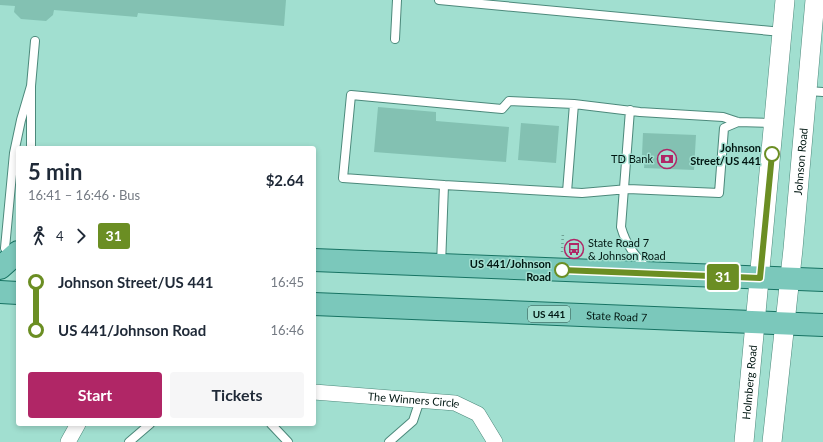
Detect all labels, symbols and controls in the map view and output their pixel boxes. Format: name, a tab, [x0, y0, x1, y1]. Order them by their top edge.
street label: Johnson Road	[791, 127, 810, 196]
place label: Johnson Street/US 441	[690, 141, 761, 167]
marker: Johnson Street/US 441	[764, 146, 780, 162]
bank icon: TD Bank	[656, 148, 678, 170]
place label: TD Bank	[611, 152, 653, 165]
text: 5 min	[28, 158, 83, 185]
text: $2.64	[266, 171, 304, 189]
text: 16:41 – 16:46 · Bus	[28, 187, 140, 203]
icon: walk	[28, 225, 50, 247]
icon: forward	[70, 225, 92, 247]
text: 31	[106, 227, 122, 244]
text: 4	[56, 228, 64, 244]
place label: State Road 7 & Johnson Road	[588, 236, 666, 262]
bus stop icon: State Road 7 & Johnson Road	[563, 238, 585, 260]
place label: US 441/Johnson Road	[470, 257, 551, 283]
marker: US 441/Johnson Road	[554, 262, 570, 278]
line badge: 31	[705, 264, 741, 290]
text: 31	[715, 268, 731, 285]
text: Johnson Street/US 441	[58, 273, 214, 291]
text: 16:45	[271, 274, 304, 290]
road number: US 441	[528, 306, 570, 322]
street label: State Road 7	[586, 308, 648, 324]
text: US 441/Johnson Road	[58, 321, 206, 339]
text: 16:46	[271, 322, 304, 338]
street label: Holmberg Road	[739, 344, 759, 420]
button: Start	[28, 372, 162, 418]
button: Tickets	[170, 372, 304, 418]
street label: The Winners Circle	[367, 389, 462, 411]

